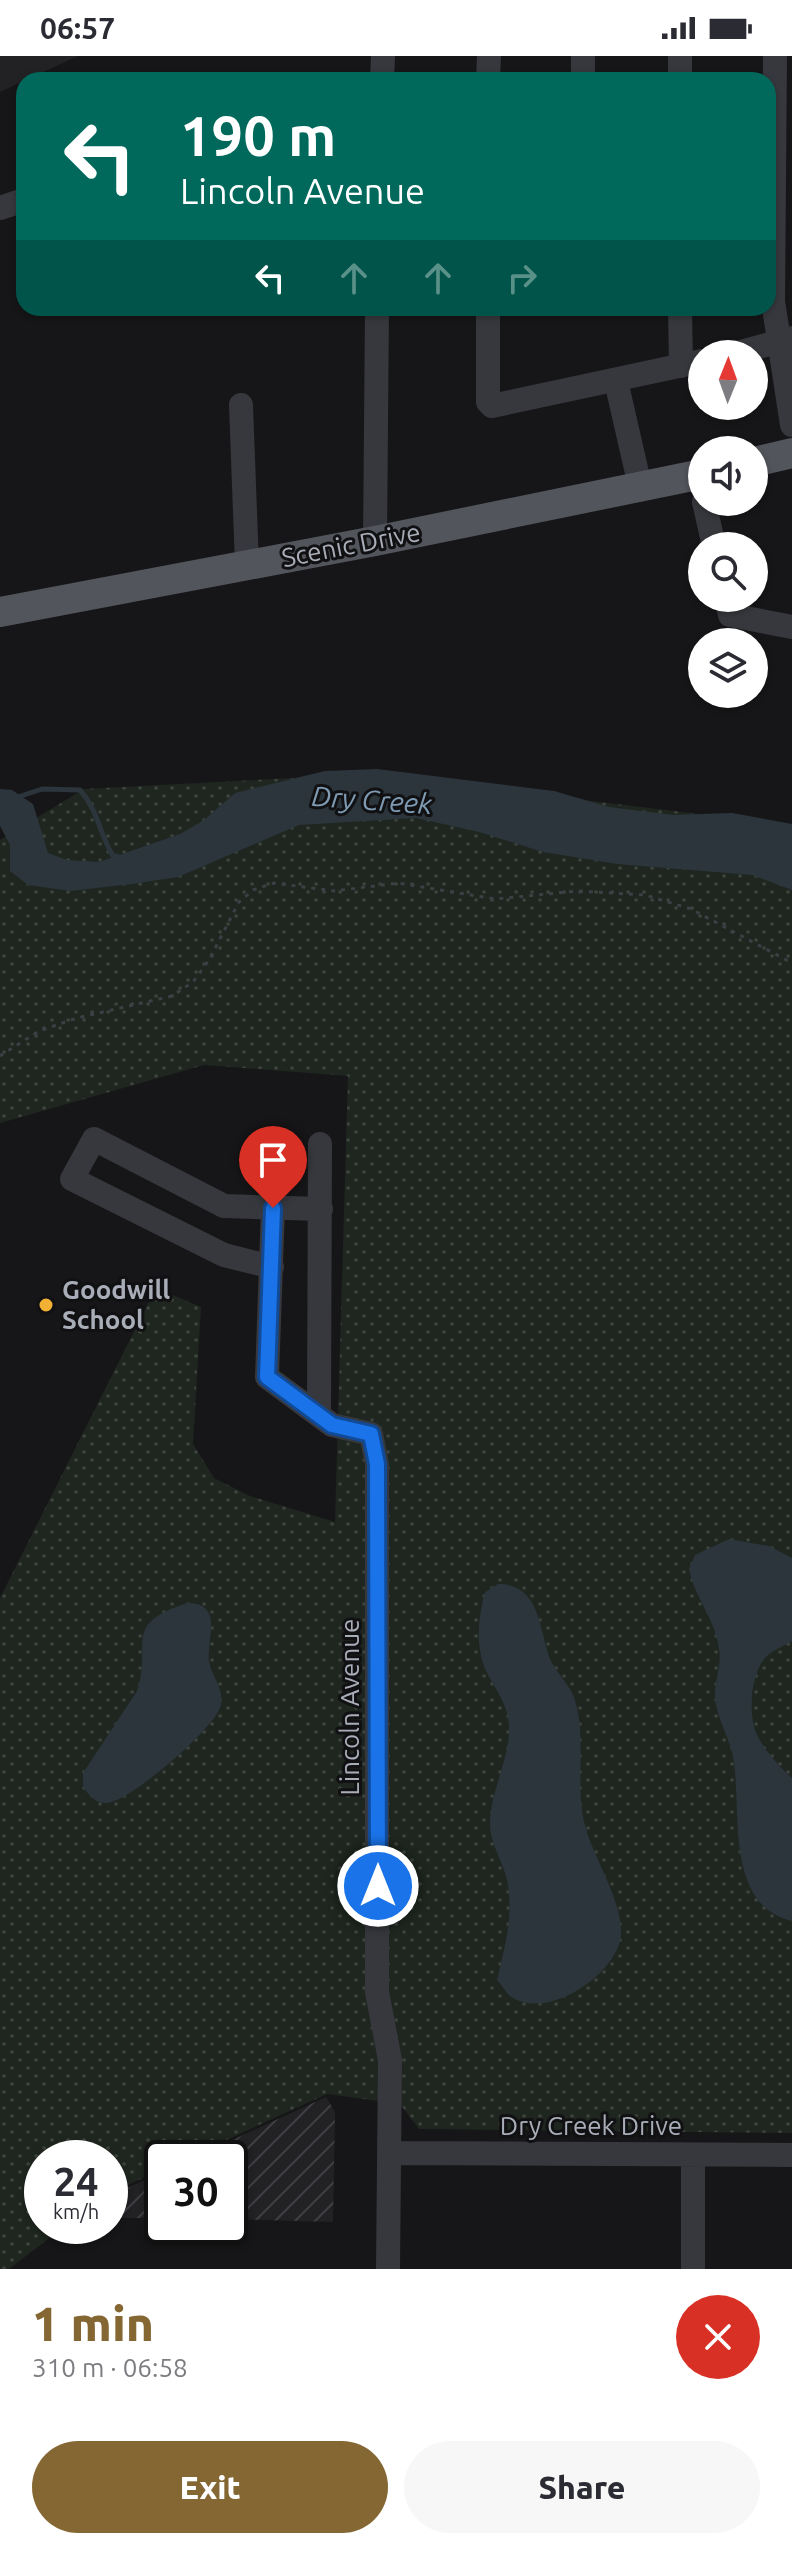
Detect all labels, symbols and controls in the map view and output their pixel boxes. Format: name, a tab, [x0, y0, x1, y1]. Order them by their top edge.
text: 06:57	[40, 11, 115, 45]
icon: left	[48, 104, 152, 208]
text: 190 m	[180, 104, 336, 167]
text: Lincoln Avenue	[180, 170, 425, 211]
icon: left	[248, 256, 292, 300]
icon: ahead	[332, 256, 376, 300]
icon: ahead	[416, 256, 460, 300]
icon: right	[500, 256, 544, 300]
north arrow	[688, 340, 768, 420]
map controls	[688, 340, 768, 708]
button: sound	[688, 436, 768, 516]
street label: Scenic Drive	[279, 517, 423, 572]
button: search	[688, 532, 768, 612]
button: layers	[688, 628, 768, 708]
water label: Dry Creek	[311, 780, 434, 819]
pin	[239, 1126, 307, 1208]
icon: arrive	[251, 1138, 295, 1182]
place label: Goodwill School	[62, 1275, 170, 1334]
marker: Goodwill School	[37, 1296, 55, 1314]
street label: Lincoln Avenue	[335, 1619, 364, 1795]
position arrow	[336, 1844, 420, 1928]
street label: Dry Creek Drive	[500, 2111, 682, 2140]
speed limit sign: 30	[144, 2140, 248, 2244]
text: 24	[53, 2159, 99, 2204]
text: km/h	[53, 2200, 99, 2223]
button: close	[676, 2295, 760, 2379]
text: 1 min	[32, 2296, 154, 2350]
text: 310 m · 06:58	[32, 2353, 188, 2382]
button: Exit	[32, 2441, 388, 2533]
button: Share	[404, 2441, 760, 2533]

